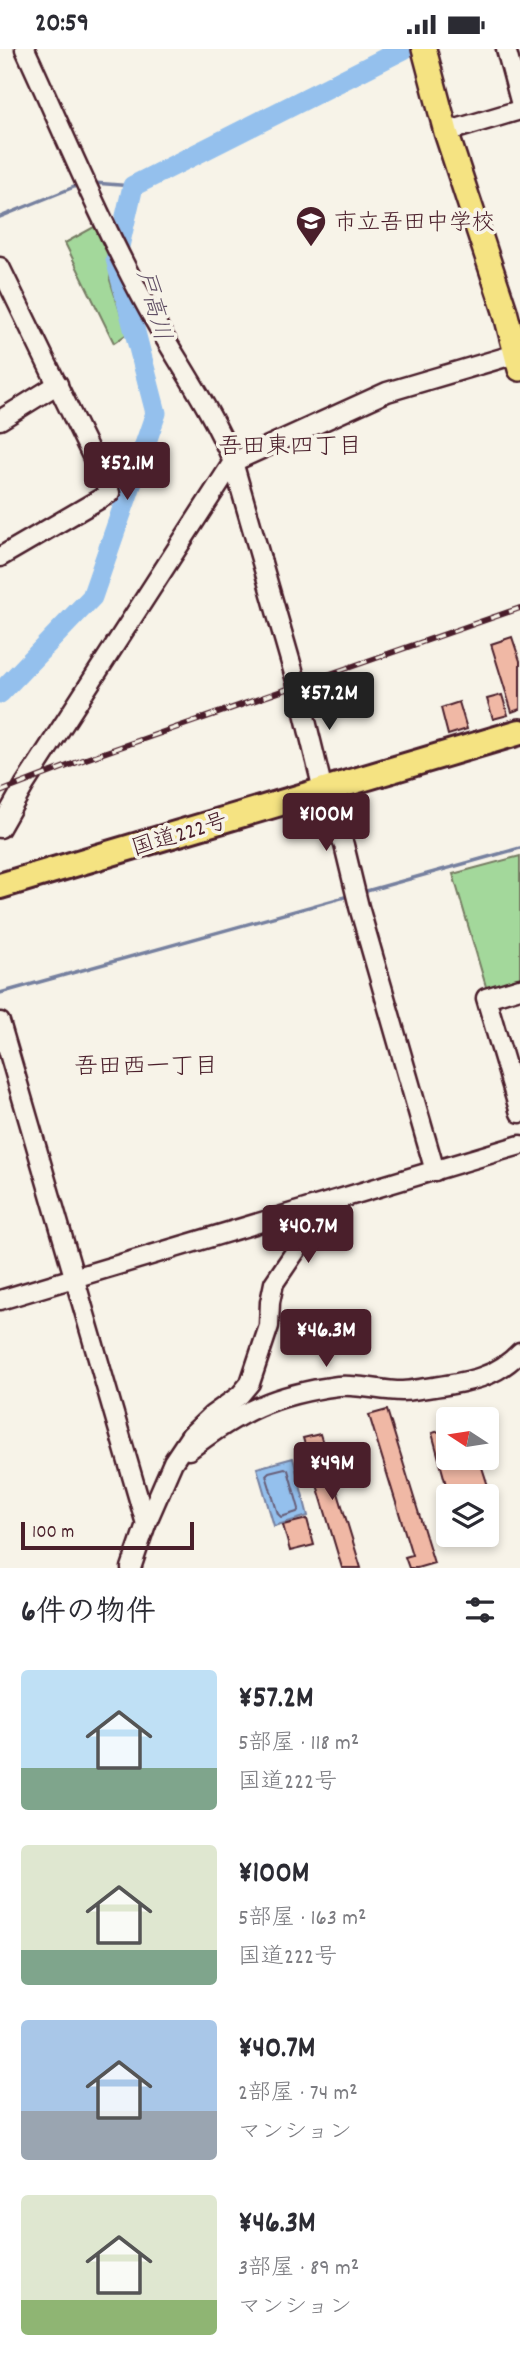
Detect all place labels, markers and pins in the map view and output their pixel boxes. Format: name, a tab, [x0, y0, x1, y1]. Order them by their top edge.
school or university icon: 市立吾田中学校	[294, 204, 328, 248]
place label: 市立吾田中学校	[334, 208, 495, 241]
pin: ¥52.1M	[70, 442, 184, 502]
pin: ¥57.2M	[272, 673, 386, 732]
pin: ¥100M	[277, 793, 375, 853]
pin: ¥40.7M	[251, 1205, 365, 1265]
pin: ¥46.3M	[269, 1309, 383, 1369]
pin: ¥49M	[291, 1443, 373, 1502]

